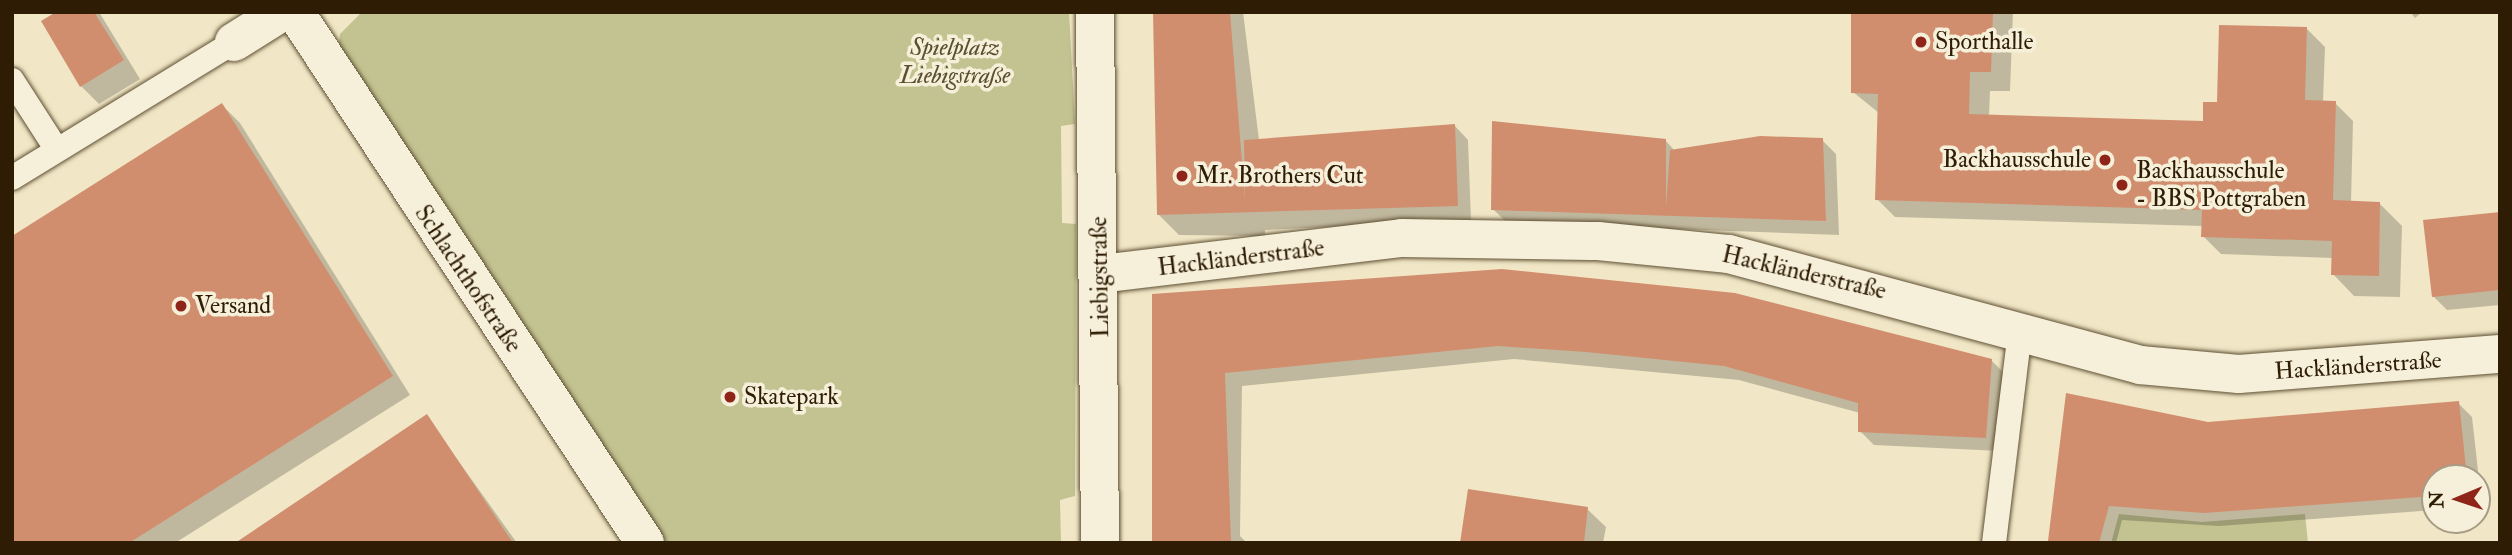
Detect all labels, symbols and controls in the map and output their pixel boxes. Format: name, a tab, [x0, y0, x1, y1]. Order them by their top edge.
place label: Sporthalle	[1935, 28, 2033, 56]
park label: Spielplatz Liebigstraße	[900, 34, 1010, 90]
marker: Sporthalle	[1913, 34, 1929, 50]
place label: Backhausschule	[1942, 146, 2091, 174]
marker: Backhausschule	[2097, 152, 2113, 168]
place label: Backhausschule - BBS Pottgraben	[2136, 157, 2306, 213]
place label: Mr. Brothers Cut	[1196, 162, 1364, 190]
marker: Mr. Brothers Cut	[1174, 168, 1190, 184]
marker: Backhausschule - BBS Pottgraben	[2114, 177, 2130, 193]
street label: Schlachthofstraße	[408, 200, 528, 358]
street label: Liebigstraße	[1085, 216, 1115, 338]
street label: Hackländerstraße	[1156, 233, 1326, 283]
street label: Hackländerstraße	[1719, 240, 1889, 306]
place label: Versand	[195, 292, 271, 320]
marker: Versand	[173, 298, 189, 314]
street label: Hackländerstraße	[2273, 346, 2443, 386]
place label: Skatepark	[744, 383, 839, 411]
marker: Skatepark	[722, 389, 738, 405]
north arrow	[2421, 464, 2491, 534]
text: N	[2425, 491, 2449, 509]

